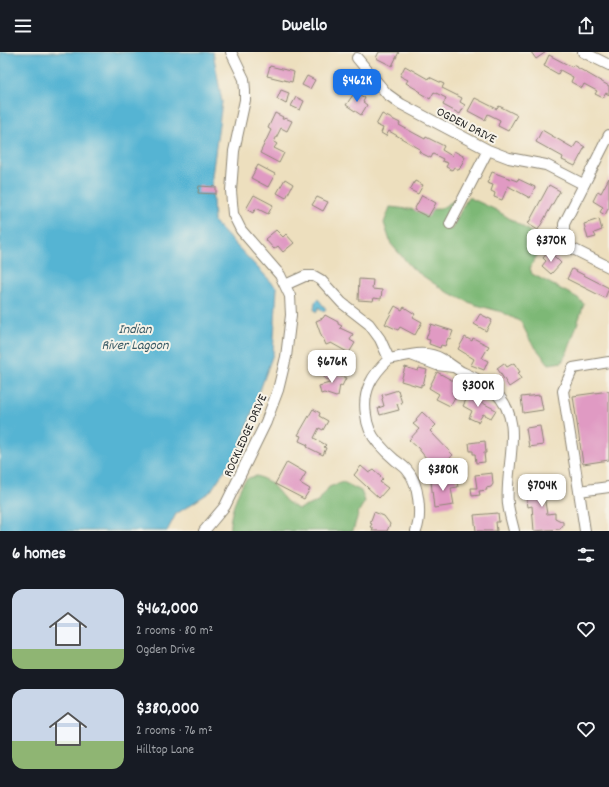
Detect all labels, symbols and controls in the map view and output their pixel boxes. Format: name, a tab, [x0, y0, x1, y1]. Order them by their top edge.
text: Dwello	[282, 14, 327, 39]
icon: menu	[12, 15, 34, 37]
icon: share	[575, 15, 597, 37]
pin: $462K	[329, 69, 385, 103]
text: $462K	[342, 72, 372, 91]
street label: OGDEN DRIVE	[432, 103, 499, 150]
pin: $370K	[523, 229, 579, 263]
text: $370K	[536, 232, 566, 251]
water label: Indian River Lagoon	[101, 320, 169, 356]
pin: $676K	[304, 350, 360, 384]
text: $676K	[317, 353, 347, 372]
pin: $300K	[450, 374, 506, 408]
text: $300K	[462, 377, 494, 396]
street label: ROCKLEDGE DRIVE	[220, 392, 273, 480]
pin: $380K	[415, 458, 471, 492]
text: $380K	[428, 461, 458, 480]
pin: $704K	[514, 474, 570, 508]
text: $704K	[527, 477, 557, 496]
text: 6 homes	[12, 543, 66, 567]
icon: filters	[575, 544, 597, 566]
text: $462,000	[136, 598, 198, 622]
icon: home	[44, 605, 92, 653]
icon: heart	[575, 618, 597, 640]
text: 2 rooms · 80 m²	[136, 622, 213, 641]
text: Ogden Drive	[136, 641, 195, 660]
text: $380,000	[136, 698, 199, 722]
icon: home	[44, 705, 92, 753]
icon: heart	[575, 718, 597, 740]
text: 2 rooms · 76 m²	[136, 722, 212, 741]
text: Hilltop Lane	[136, 741, 194, 760]

